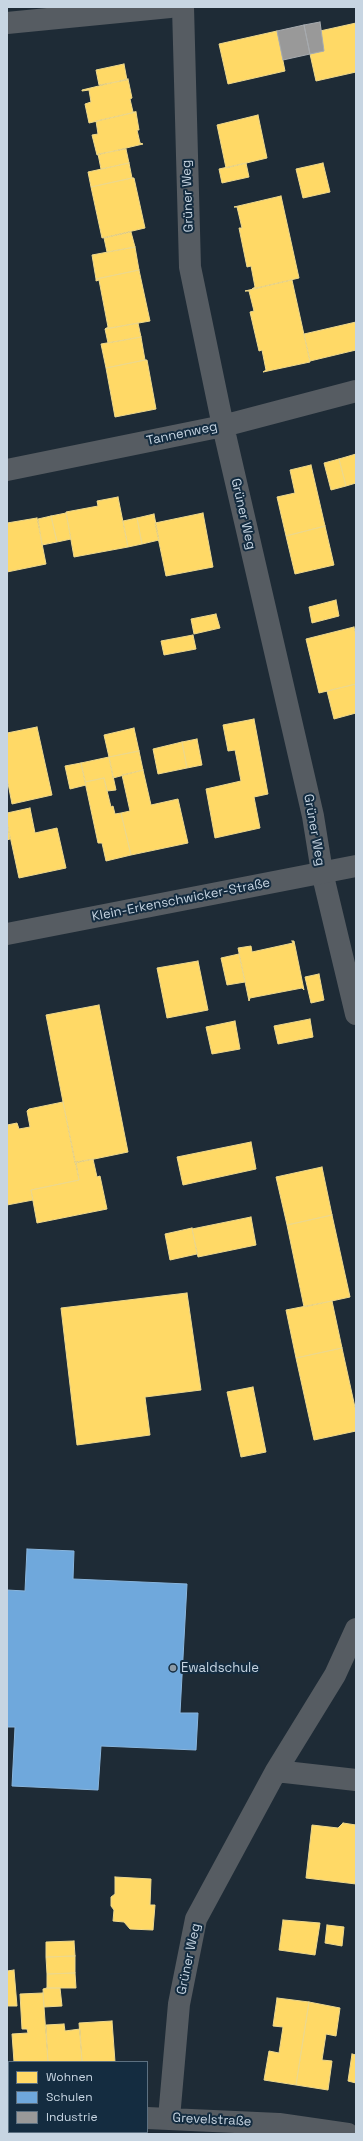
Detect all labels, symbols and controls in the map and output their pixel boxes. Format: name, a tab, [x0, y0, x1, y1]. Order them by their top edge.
street label: Grüner Weg	[179, 159, 197, 233]
street label: Tannenweg	[145, 419, 219, 449]
street label: Grüner Weg	[227, 477, 259, 551]
street label: Grüner Weg	[300, 793, 328, 867]
street label: Klein-Erkenschwicker-Straße	[91, 875, 271, 925]
place label: Ewaldschule	[181, 1660, 259, 1676]
marker: Ewaldschule	[168, 1663, 178, 1673]
street label: Grüner Weg	[174, 1922, 204, 1996]
legend	[8, 2061, 148, 2133]
text: Wohnen	[46, 2069, 93, 2085]
text: Schulen	[46, 2089, 93, 2105]
text: Industrie	[46, 2109, 98, 2125]
street label: Grevelstraße	[172, 2110, 252, 2130]

